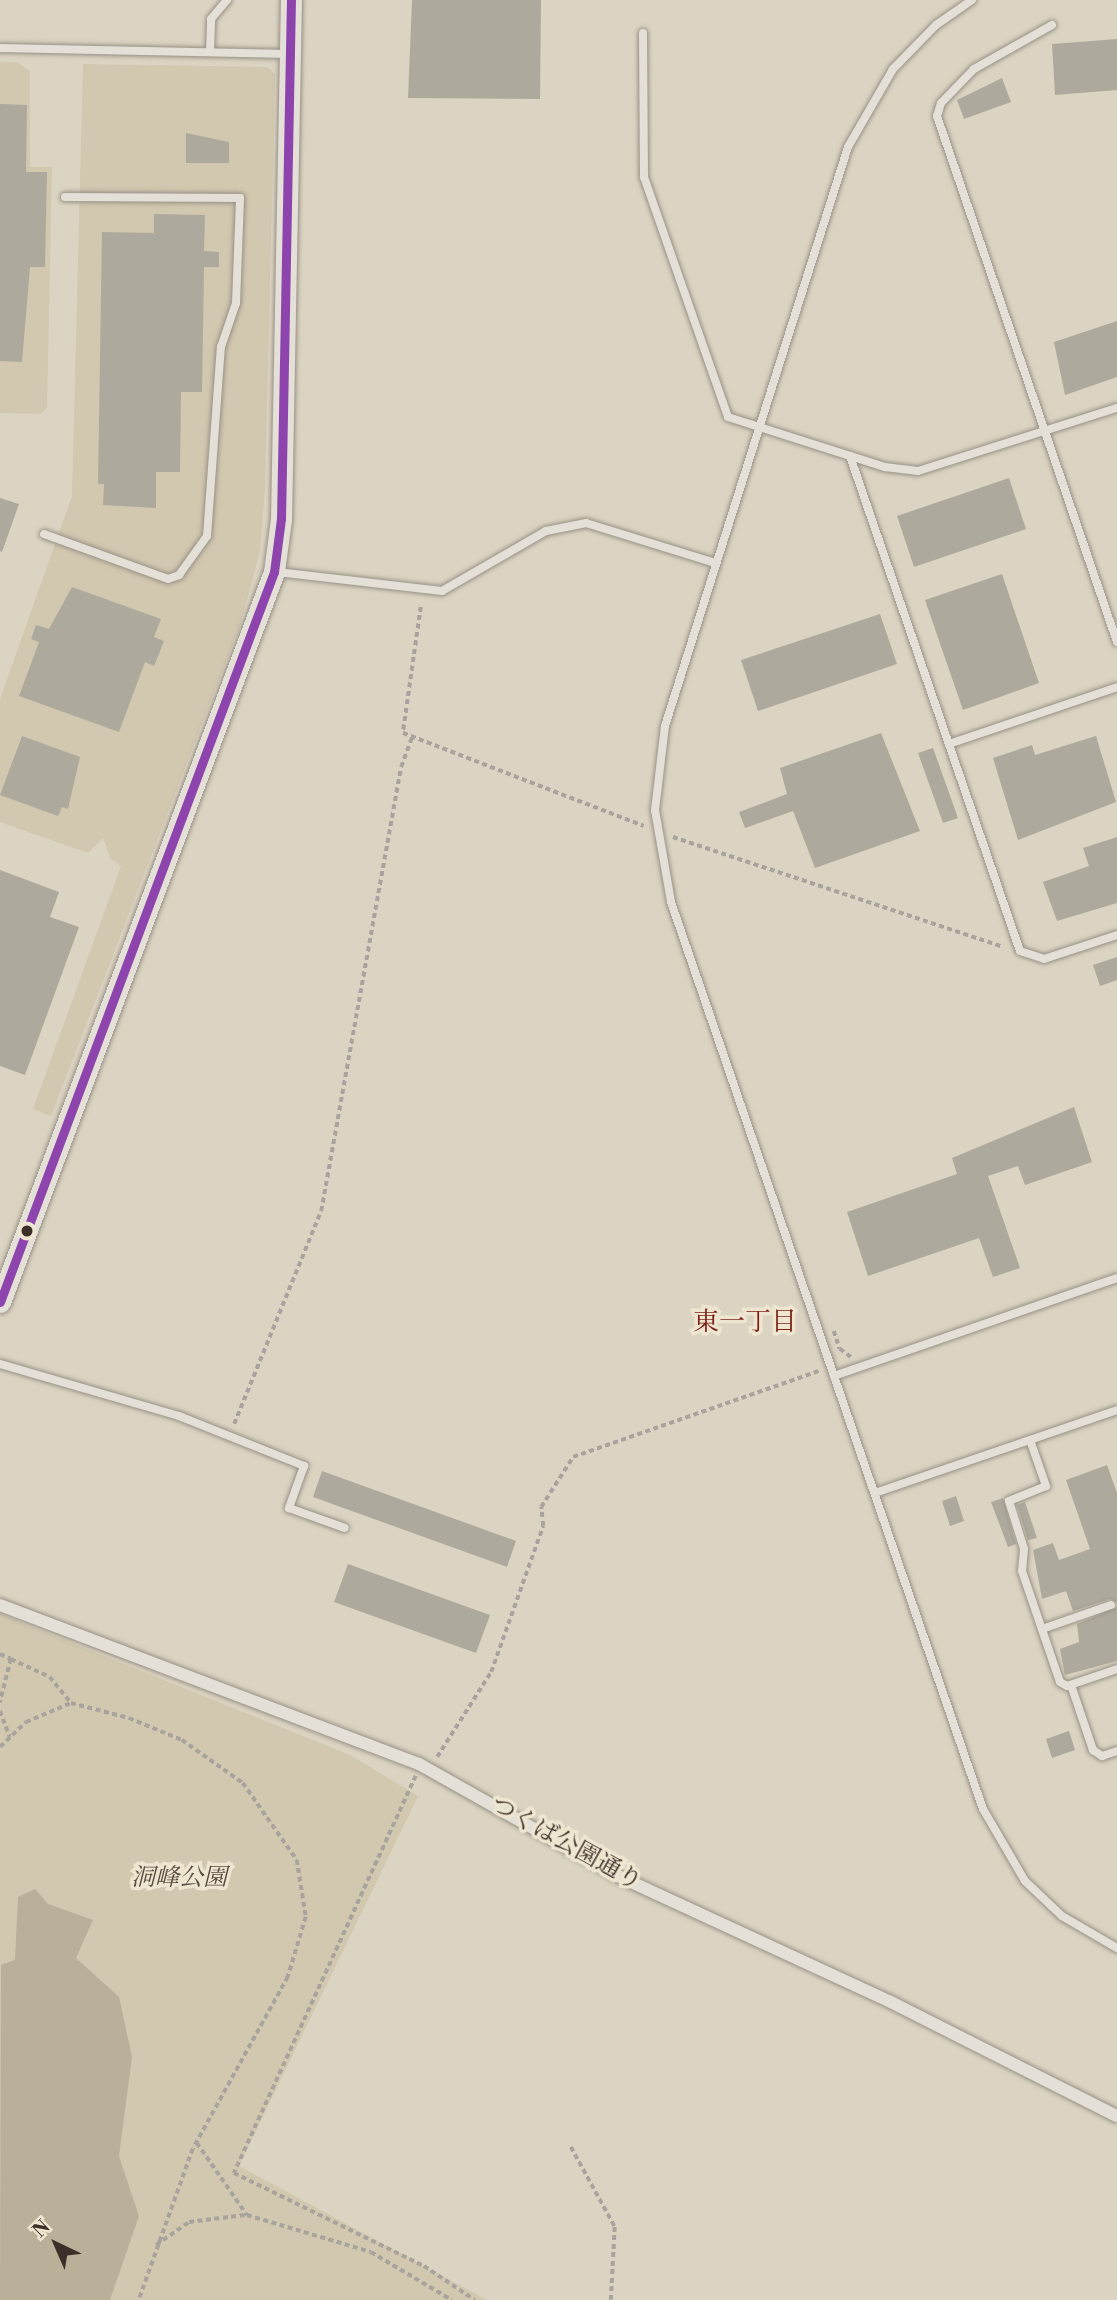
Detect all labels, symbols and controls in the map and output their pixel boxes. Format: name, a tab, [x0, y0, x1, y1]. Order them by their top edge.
unlabelled marker	[20, 1224, 34, 1238]
district label: 東一丁目	[693, 1307, 797, 1339]
street label: つくば公園通り	[486, 1791, 646, 1897]
park label: 洞峰公園	[131, 1865, 227, 1893]
north arrow	[21, 2209, 91, 2279]
text: N	[28, 2215, 55, 2243]

